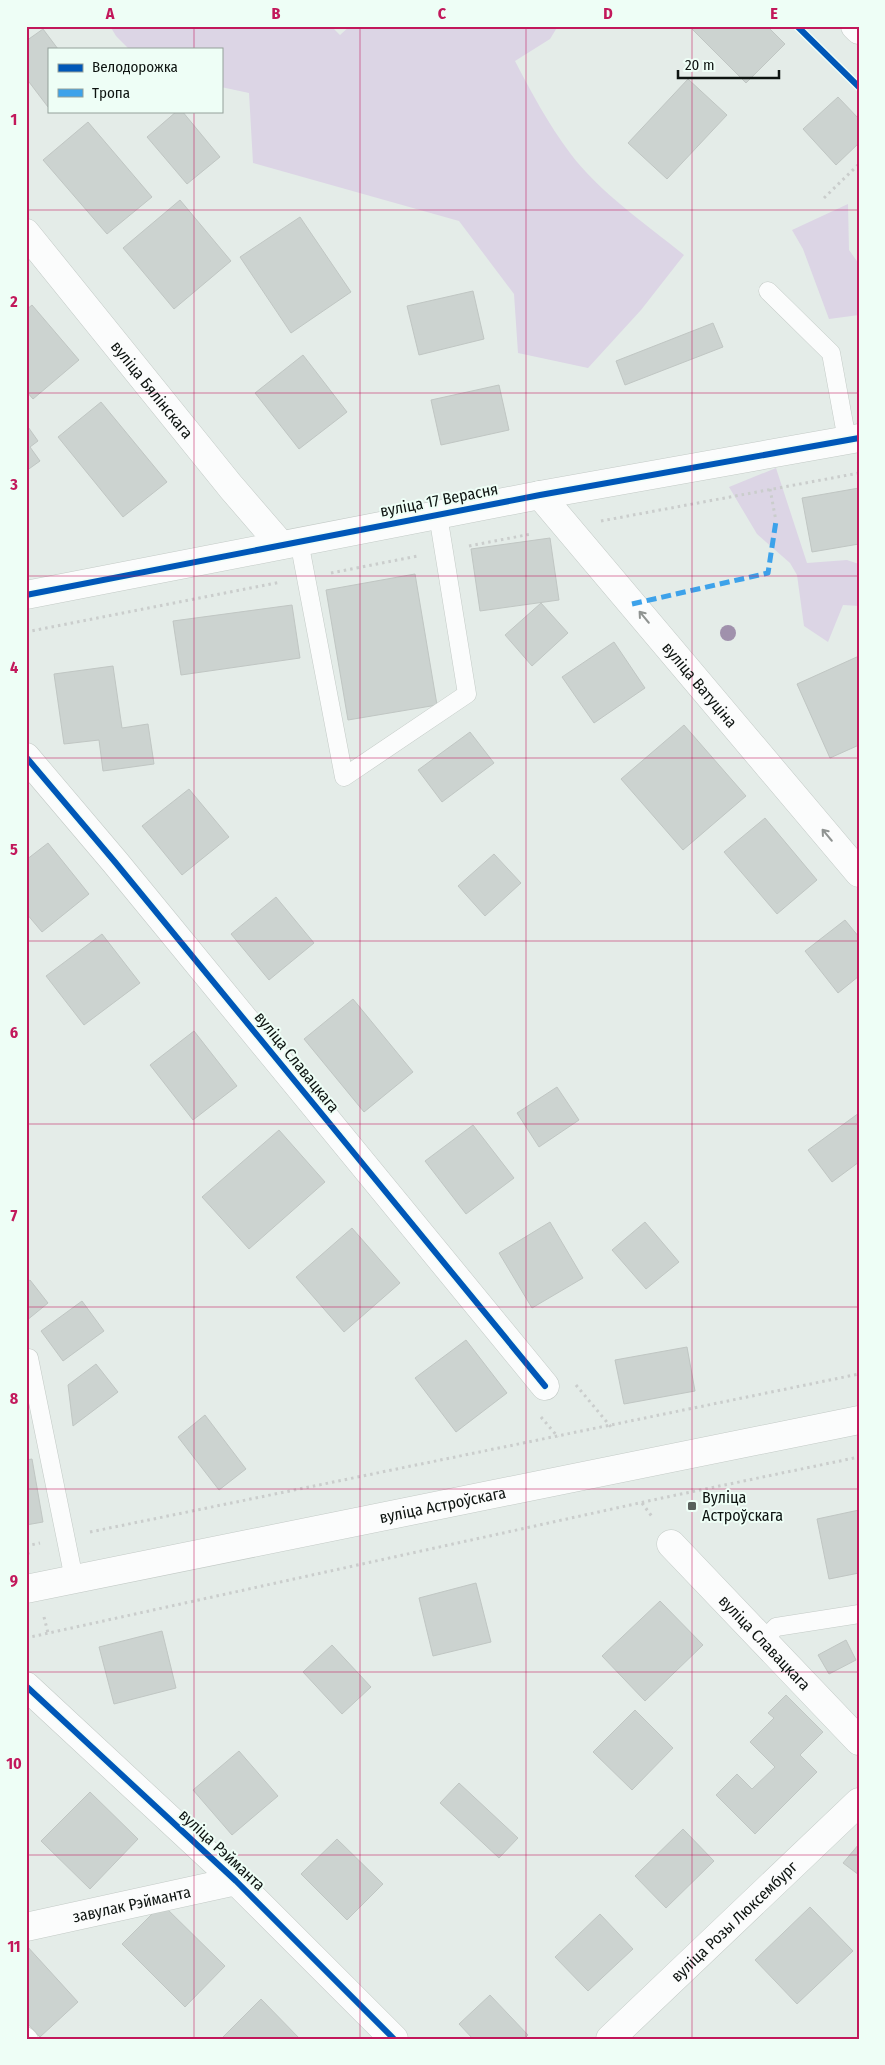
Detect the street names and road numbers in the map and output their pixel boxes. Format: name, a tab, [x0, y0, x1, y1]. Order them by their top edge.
street label: вуліца Бялінскага	[107, 337, 197, 442]
street label: вуліца 17 Верасня	[378, 479, 500, 521]
street label: вуліца Ватуціна	[659, 638, 741, 731]
street label: вуліца Славацкага	[251, 1008, 344, 1116]
street label: вуліца Астроўскага	[378, 1482, 507, 1527]
street label: вуліца Славацкага	[715, 1591, 815, 1694]
street label: вуліца Рэйманта	[175, 1805, 269, 1895]
street label: вуліца Розы Люксембург	[667, 1856, 801, 1986]
street label: завулак Рэйманта	[71, 1882, 192, 1926]

